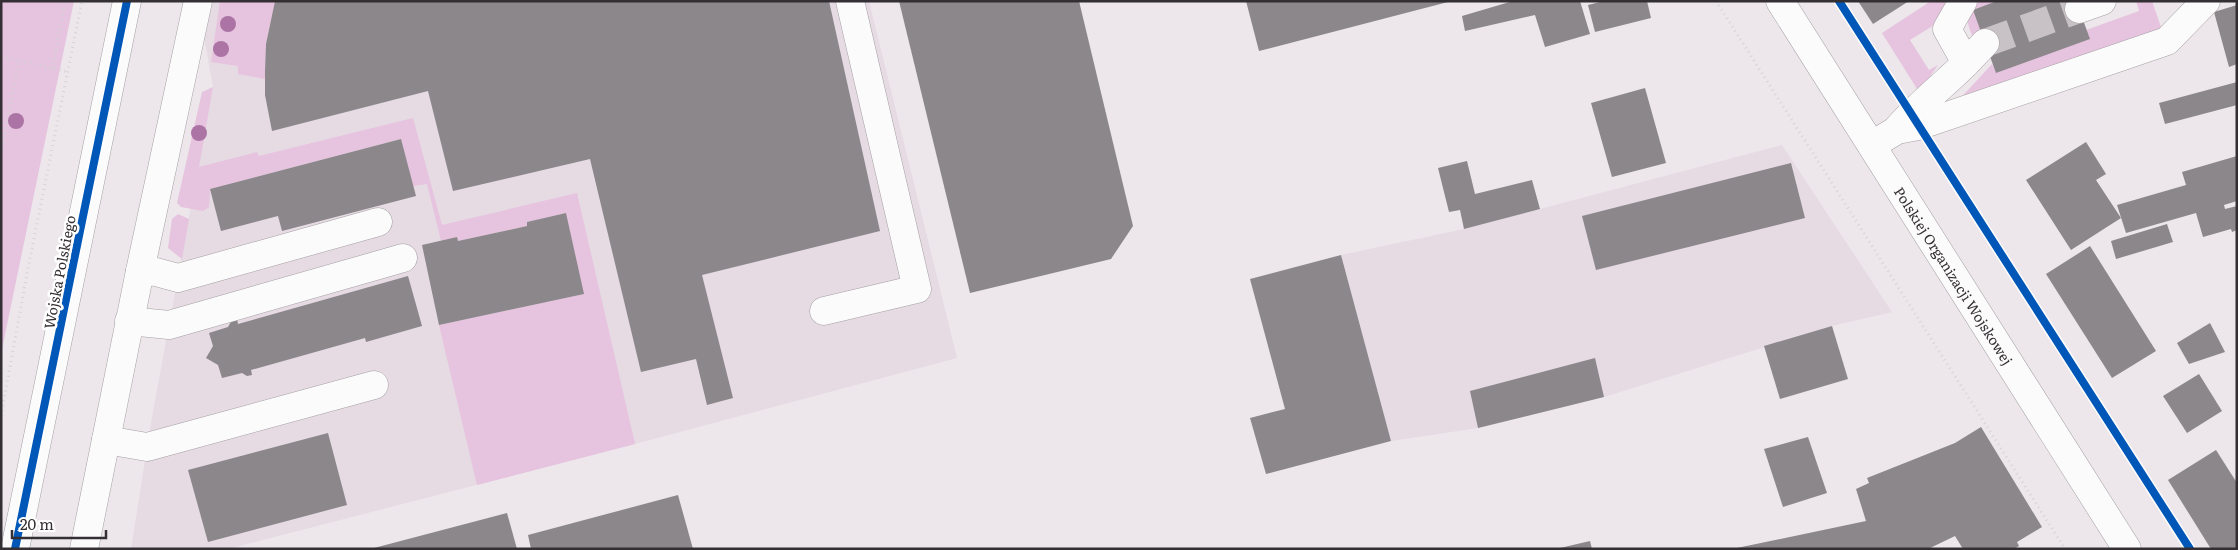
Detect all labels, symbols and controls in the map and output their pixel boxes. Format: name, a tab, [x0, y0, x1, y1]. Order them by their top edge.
street label: Polskiej Organizacji Wojskowej	[1890, 183, 2018, 369]
street label: Wojska Polskiego	[38, 213, 80, 331]
scale bar	[12, 508, 106, 540]
text: 20 m	[20, 512, 54, 535]

